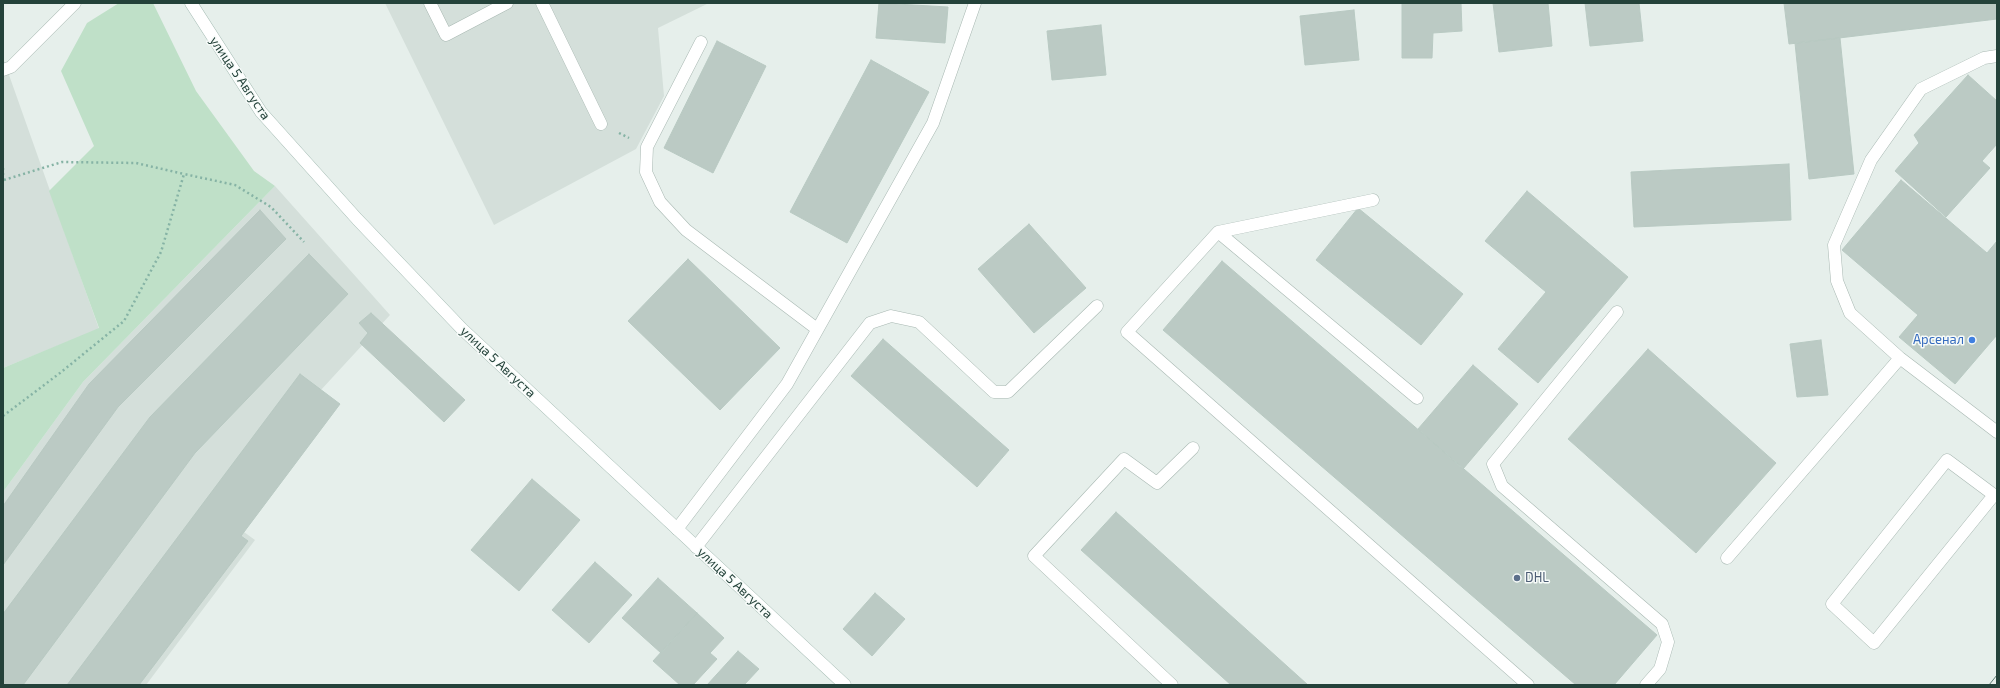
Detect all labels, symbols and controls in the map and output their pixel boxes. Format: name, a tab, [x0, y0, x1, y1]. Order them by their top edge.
street label: улица 5 Августа	[206, 33, 274, 123]
street label: улица 5 Августа	[457, 323, 539, 401]
place label: Арсенал	[1913, 332, 1964, 348]
marker: Арсенал	[1967, 335, 1977, 345]
street label: улица 5 Августа	[694, 544, 776, 622]
place label: DHL	[1525, 570, 1549, 586]
marker: DHL	[1512, 573, 1522, 583]

